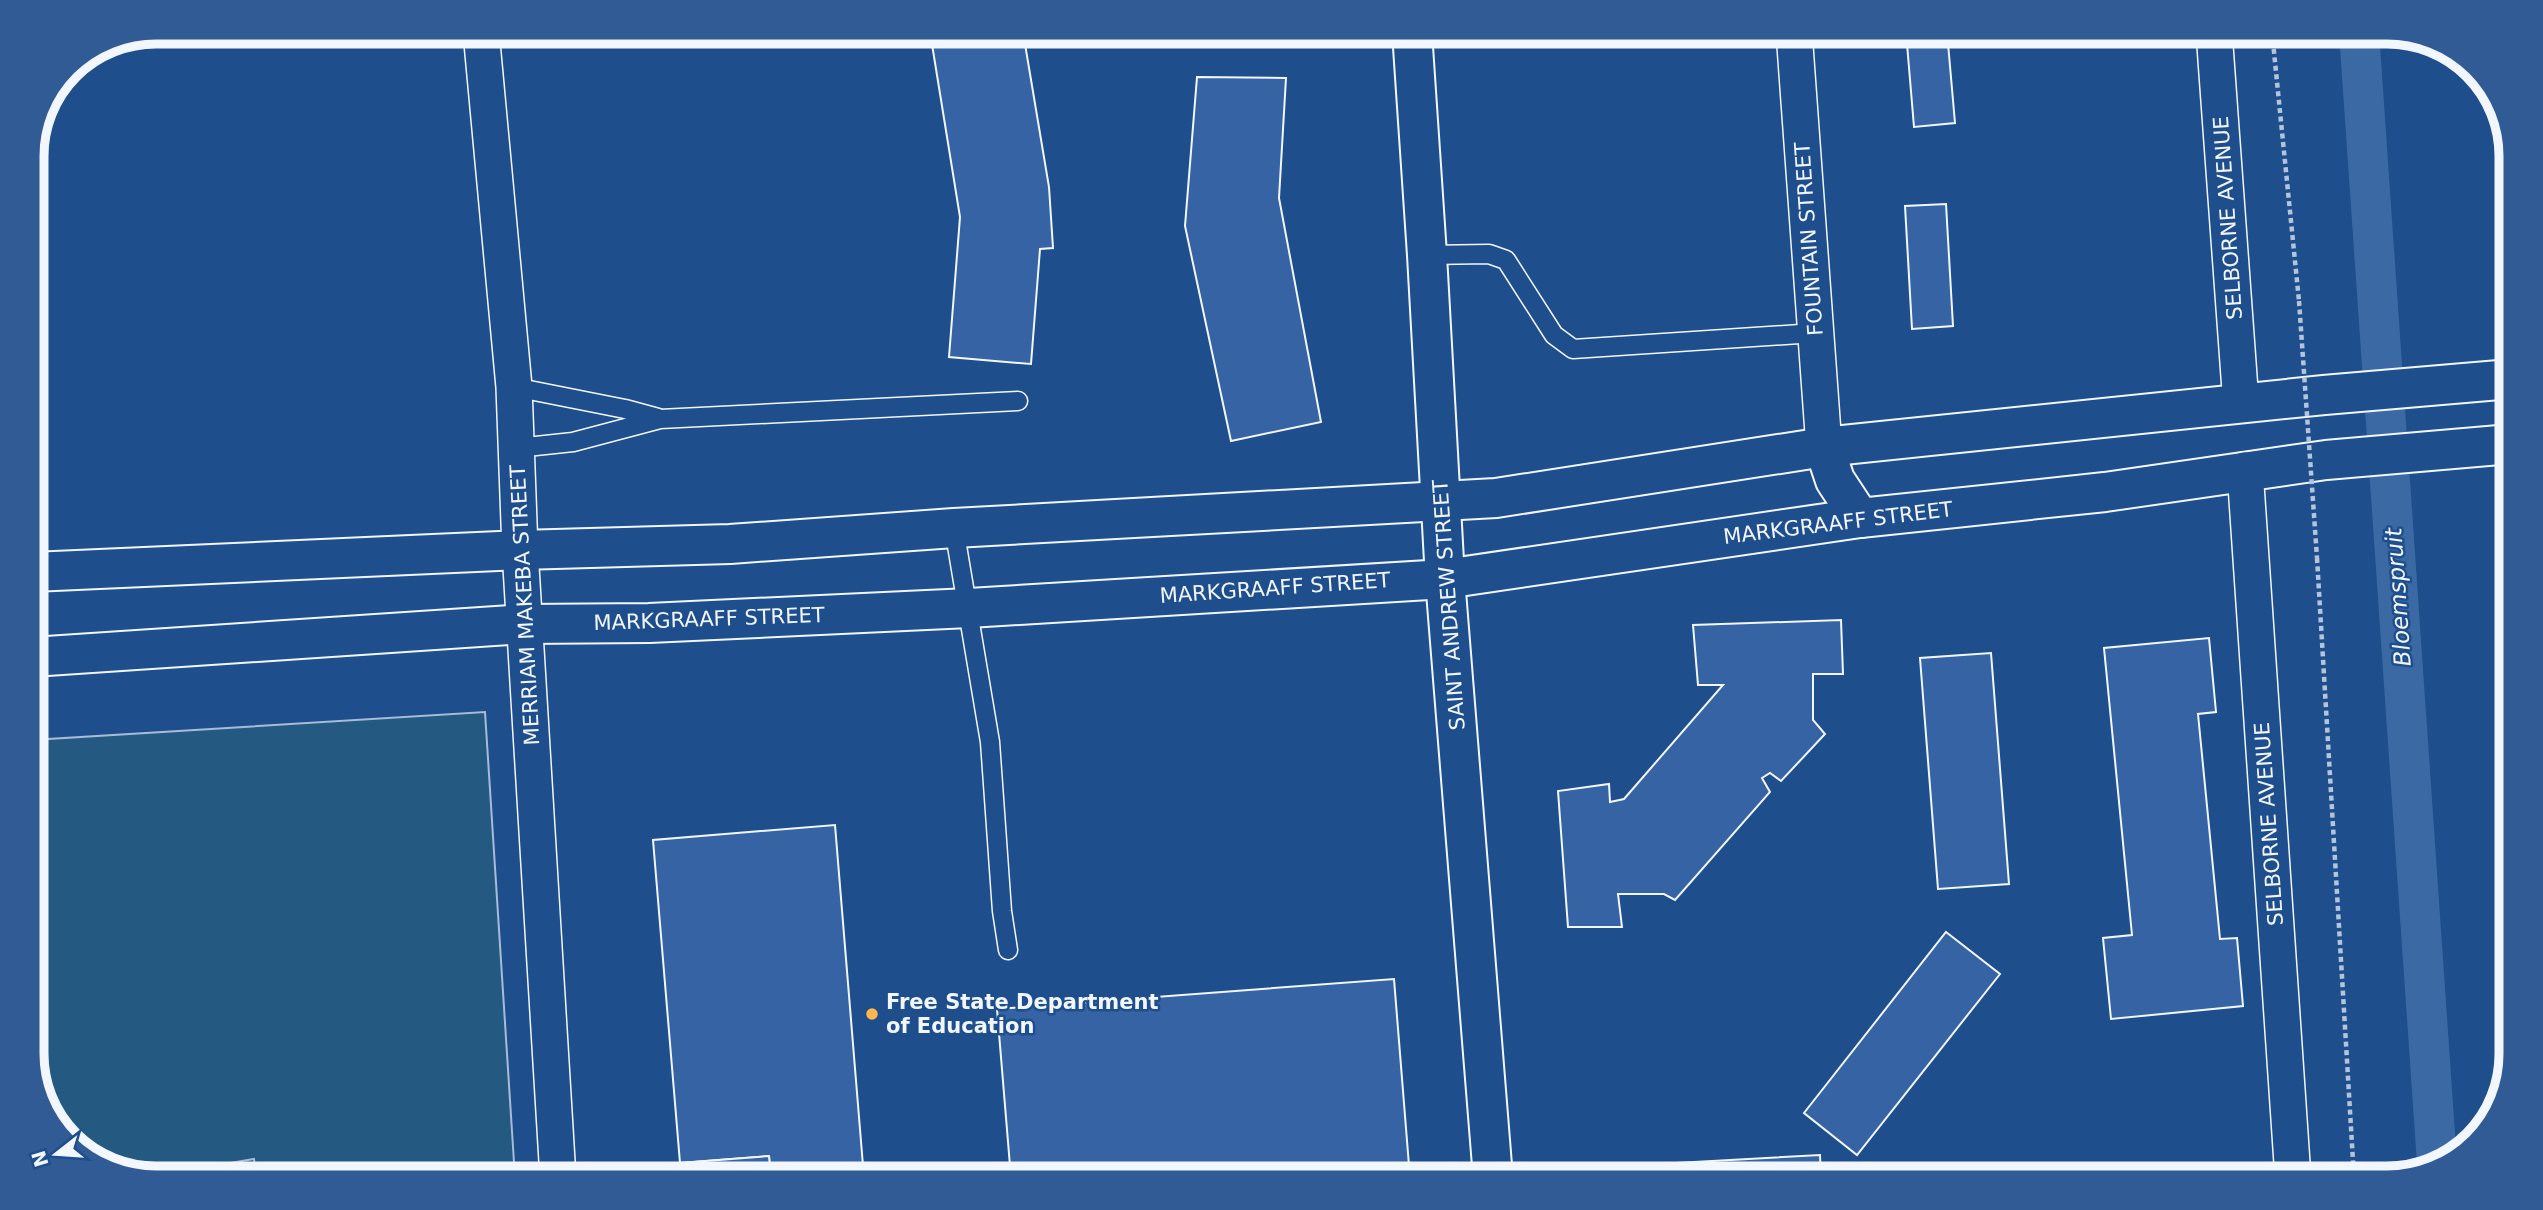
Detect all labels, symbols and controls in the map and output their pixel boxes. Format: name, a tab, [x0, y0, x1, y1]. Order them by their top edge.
street label: SELBORNE AVENUE	[2209, 115, 2247, 321]
street label: FOUNTAIN STREET	[1790, 141, 1828, 337]
street label: MERRIAM MAKEBA STREET	[506, 464, 544, 746]
street label: SAINT ANDREW STREET	[1428, 479, 1470, 731]
street label: MARKGRAAFF STREET	[1722, 497, 1954, 549]
water label: Bloemspruit	[2380, 526, 2416, 667]
street label: MARKGRAAFF STREET	[1159, 568, 1391, 608]
street label: MARKGRAAFF STREET	[593, 603, 825, 635]
street label: SELBORNE AVENUE	[2250, 721, 2288, 927]
place label: Free State Department of Education	[886, 990, 1158, 1038]
marker: Free State Department of Education	[864, 1006, 880, 1022]
north arrow	[21, 1119, 91, 1189]
text: N	[27, 1148, 53, 1170]

